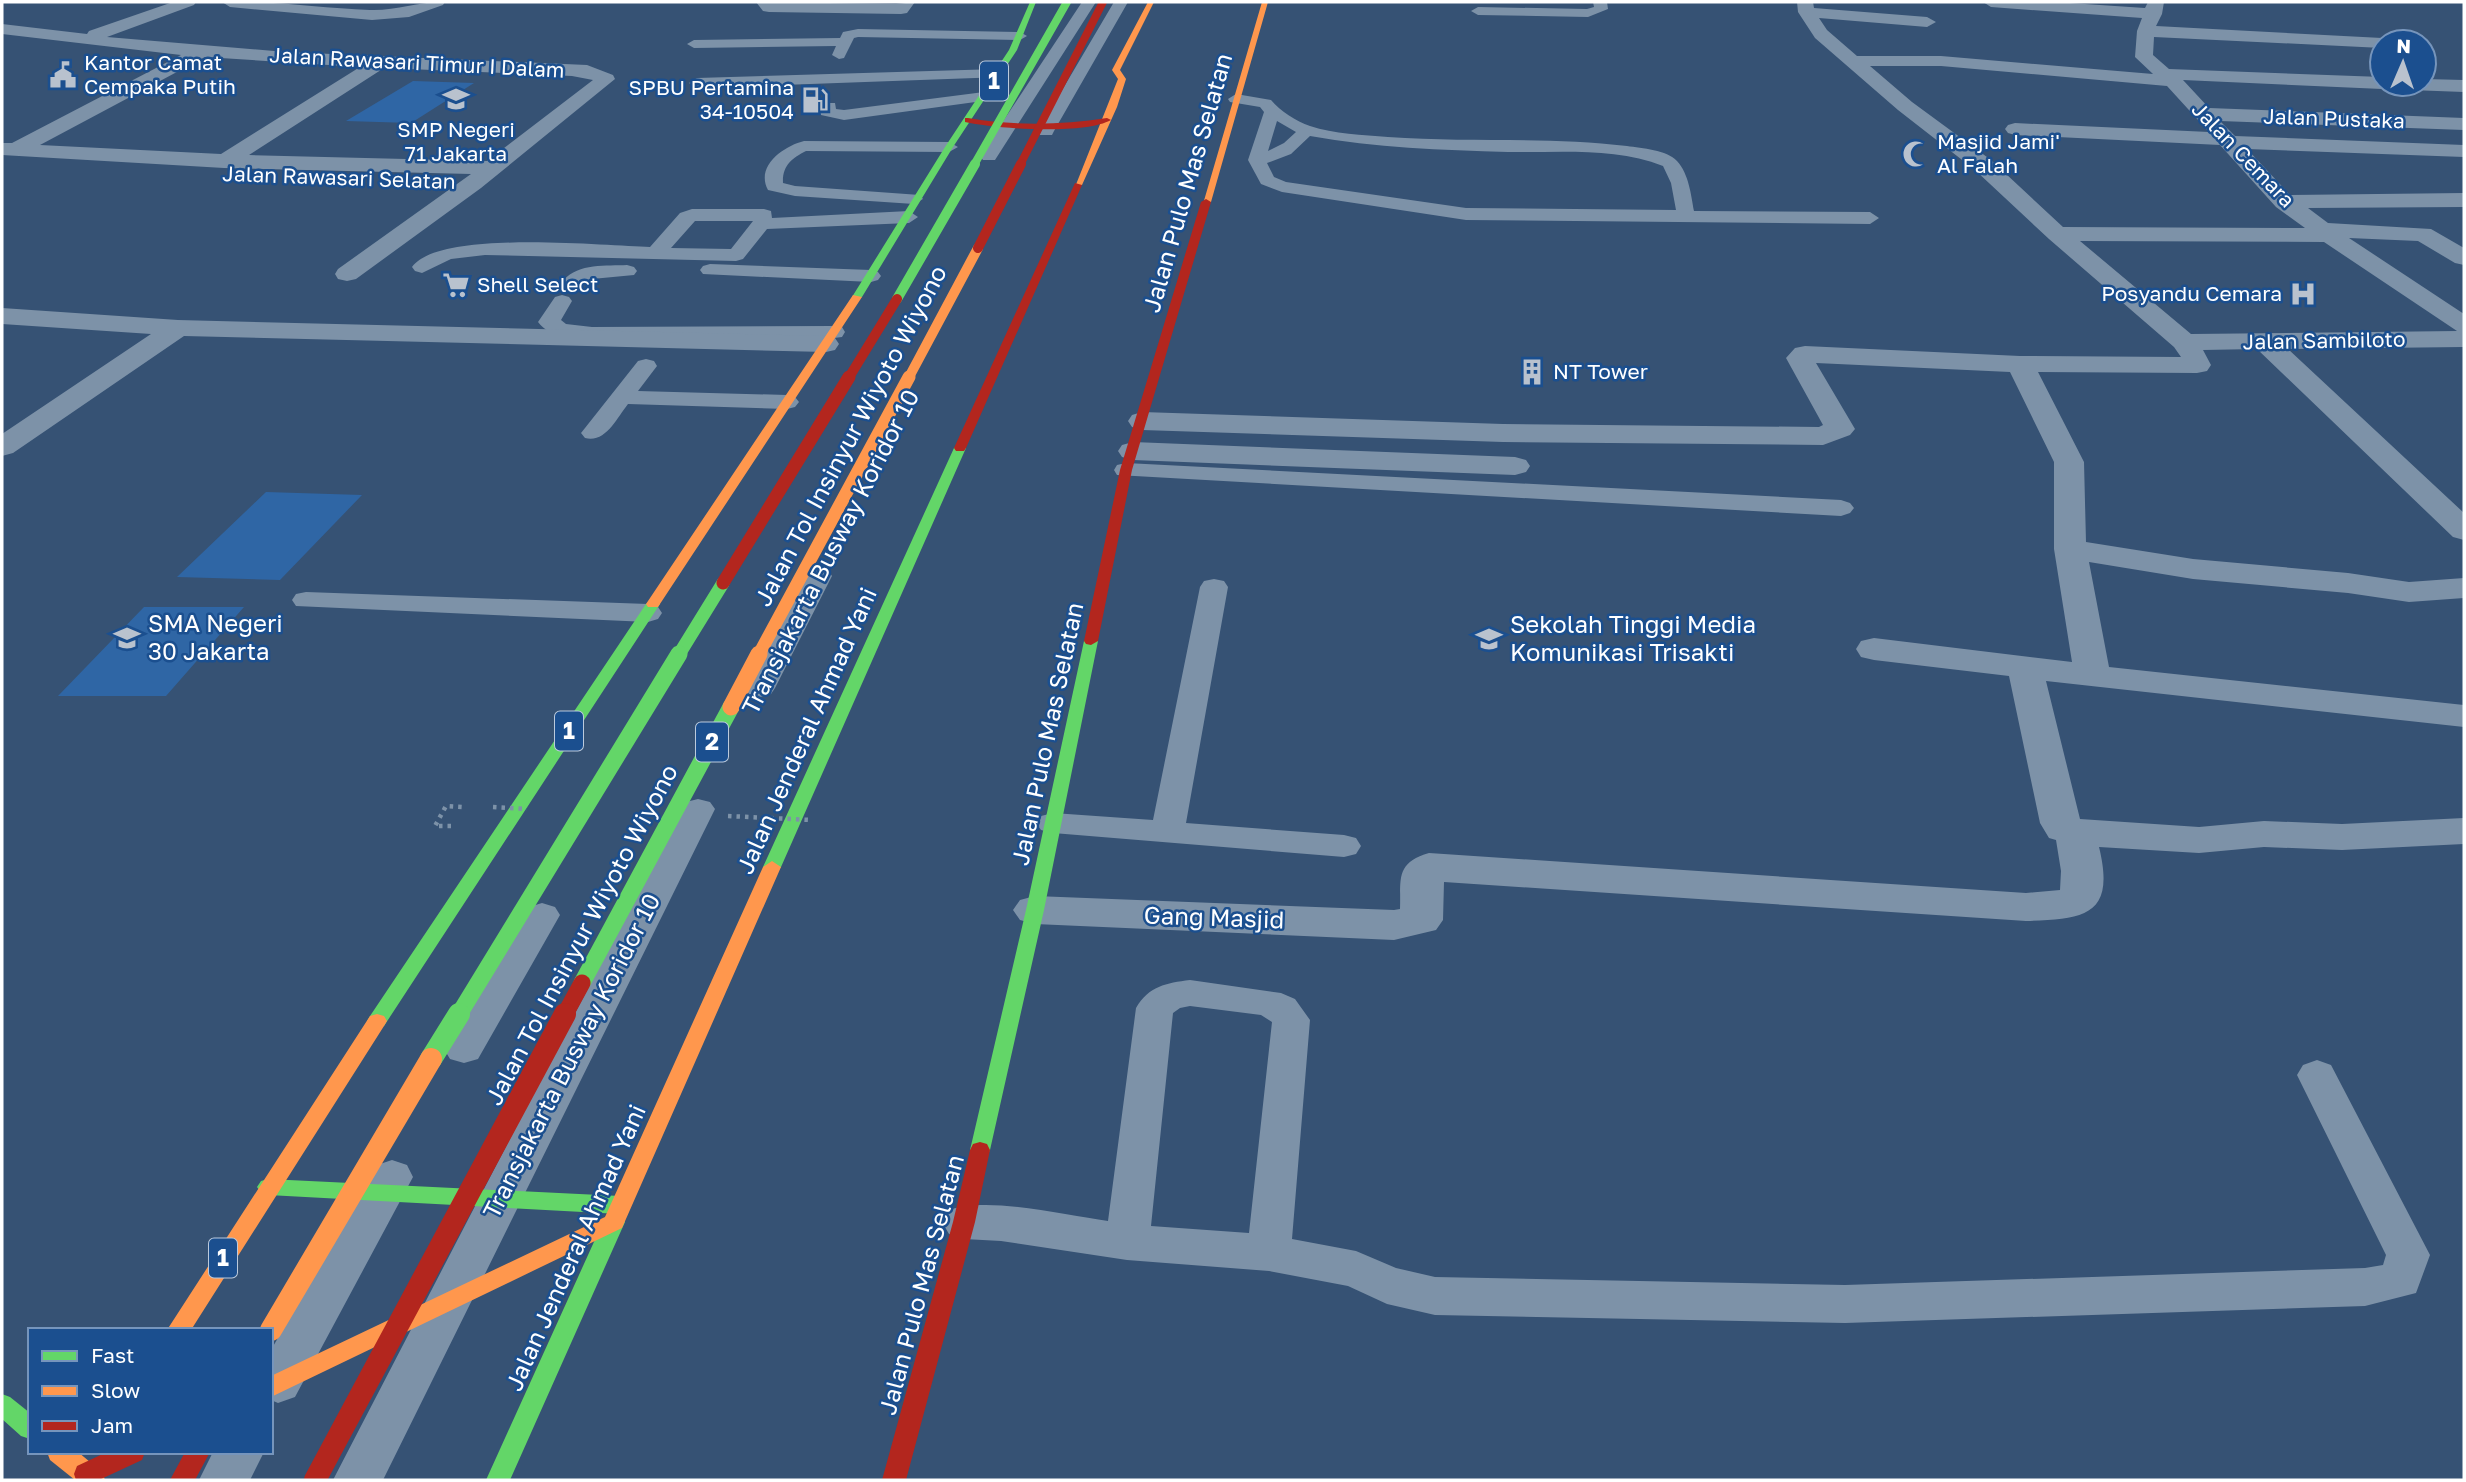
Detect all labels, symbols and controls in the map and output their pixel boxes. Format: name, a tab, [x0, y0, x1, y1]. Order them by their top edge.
north arrow	[2368, 28, 2438, 98]
text: N	[2396, 34, 2411, 57]
street label: Jalan Rawasari Timur I Dalam	[269, 41, 565, 83]
place label: Kantor Camat Cempaka Putih	[84, 49, 236, 99]
street label: Jalan Pulo Mas Selatan	[1136, 50, 1237, 315]
public building icon: Kantor Camat Cempaka Putih	[48, 60, 78, 90]
road number: 1	[980, 61, 1008, 100]
place label: SPBU Pertamina 34-10504	[629, 74, 794, 124]
school or university icon: SMP Negeri 71 Jakarta	[441, 84, 471, 114]
fuel station icon: SPBU Pertamina 34-10504	[800, 85, 830, 115]
street label: Jalan Cemara	[2187, 96, 2301, 213]
street label: Jalan Pustaka	[2263, 103, 2405, 133]
place label: SMP Negeri 71 Jakarta	[397, 116, 515, 166]
place label: Masjid Jami' Al Falah	[1937, 128, 2060, 178]
mosque icon: Masjid Jami' Al Falah	[1901, 139, 1931, 169]
street label: Jalan Rawasari Selatan	[222, 160, 456, 194]
street label: Jalan Tol Insinyur Wiyoto Wiyono	[747, 260, 952, 611]
supermarket icon: Shell Select	[441, 270, 471, 300]
place label: Shell Select	[477, 271, 598, 297]
hospital icon: Posyandu Cemara	[2288, 279, 2318, 309]
place label: Posyandu Cemara	[2101, 280, 2282, 306]
street label: Jalan Sambiloto	[2242, 326, 2406, 354]
building icon: NT Tower	[1517, 357, 1547, 387]
place label: NT Tower	[1553, 358, 1648, 384]
street label: Transjakarta Busway Koridor 10	[735, 384, 924, 719]
street label: Jalan Jenderal Ahmad Yani	[729, 583, 882, 878]
street label: Jalan Pulo Mas Selatan	[1004, 600, 1089, 868]
place label: SMA Negeri 30 Jakarta	[148, 608, 283, 665]
place label: Sekolah Tinggi Media Komunikasi Trisakti	[1510, 609, 1756, 666]
school or university icon: SMA Negeri 30 Jakarta	[112, 623, 142, 653]
school or university icon: Sekolah Tinggi Media Komunikasi Trisakti	[1474, 624, 1504, 654]
road number: 1	[555, 712, 583, 750]
road number: 2	[696, 722, 728, 762]
street label: Jalan Tol Insinyur Wiyoto Wiyono	[478, 759, 683, 1110]
street label: Transjakarta Busway Koridor 10	[476, 888, 665, 1223]
street label: Gang Masjid	[1143, 900, 1285, 933]
street label: Jalan Jenderal Ahmad Yani	[498, 1100, 651, 1395]
street label: Jalan Pulo Mas Selatan	[872, 1151, 969, 1418]
road number: 1	[209, 1238, 237, 1278]
legend	[28, 1328, 273, 1454]
text: Fast	[91, 1342, 134, 1368]
text: Slow	[91, 1377, 140, 1403]
text: Jam	[91, 1412, 133, 1438]

